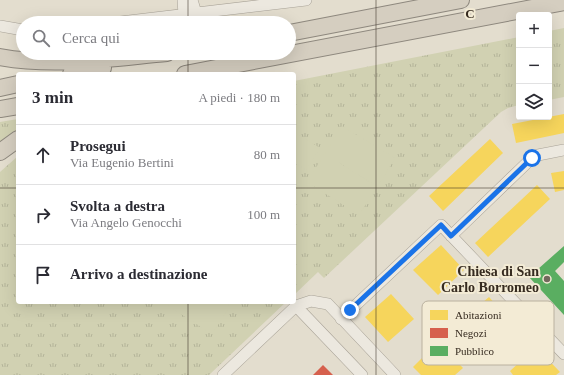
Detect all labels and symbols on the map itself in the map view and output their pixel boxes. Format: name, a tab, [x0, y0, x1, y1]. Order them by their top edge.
text: C	[465, 6, 475, 21]
route start	[523, 149, 541, 167]
place label: Chiesa di San Carlo Borromeo	[441, 264, 539, 295]
marker: Chiesa di San Carlo Borromeo	[542, 274, 552, 284]
route end	[341, 301, 359, 319]
legend	[422, 301, 554, 365]
text: Abitazioni	[455, 309, 501, 321]
text: Negozi	[455, 327, 487, 339]
text: Pubblico	[455, 345, 495, 357]

